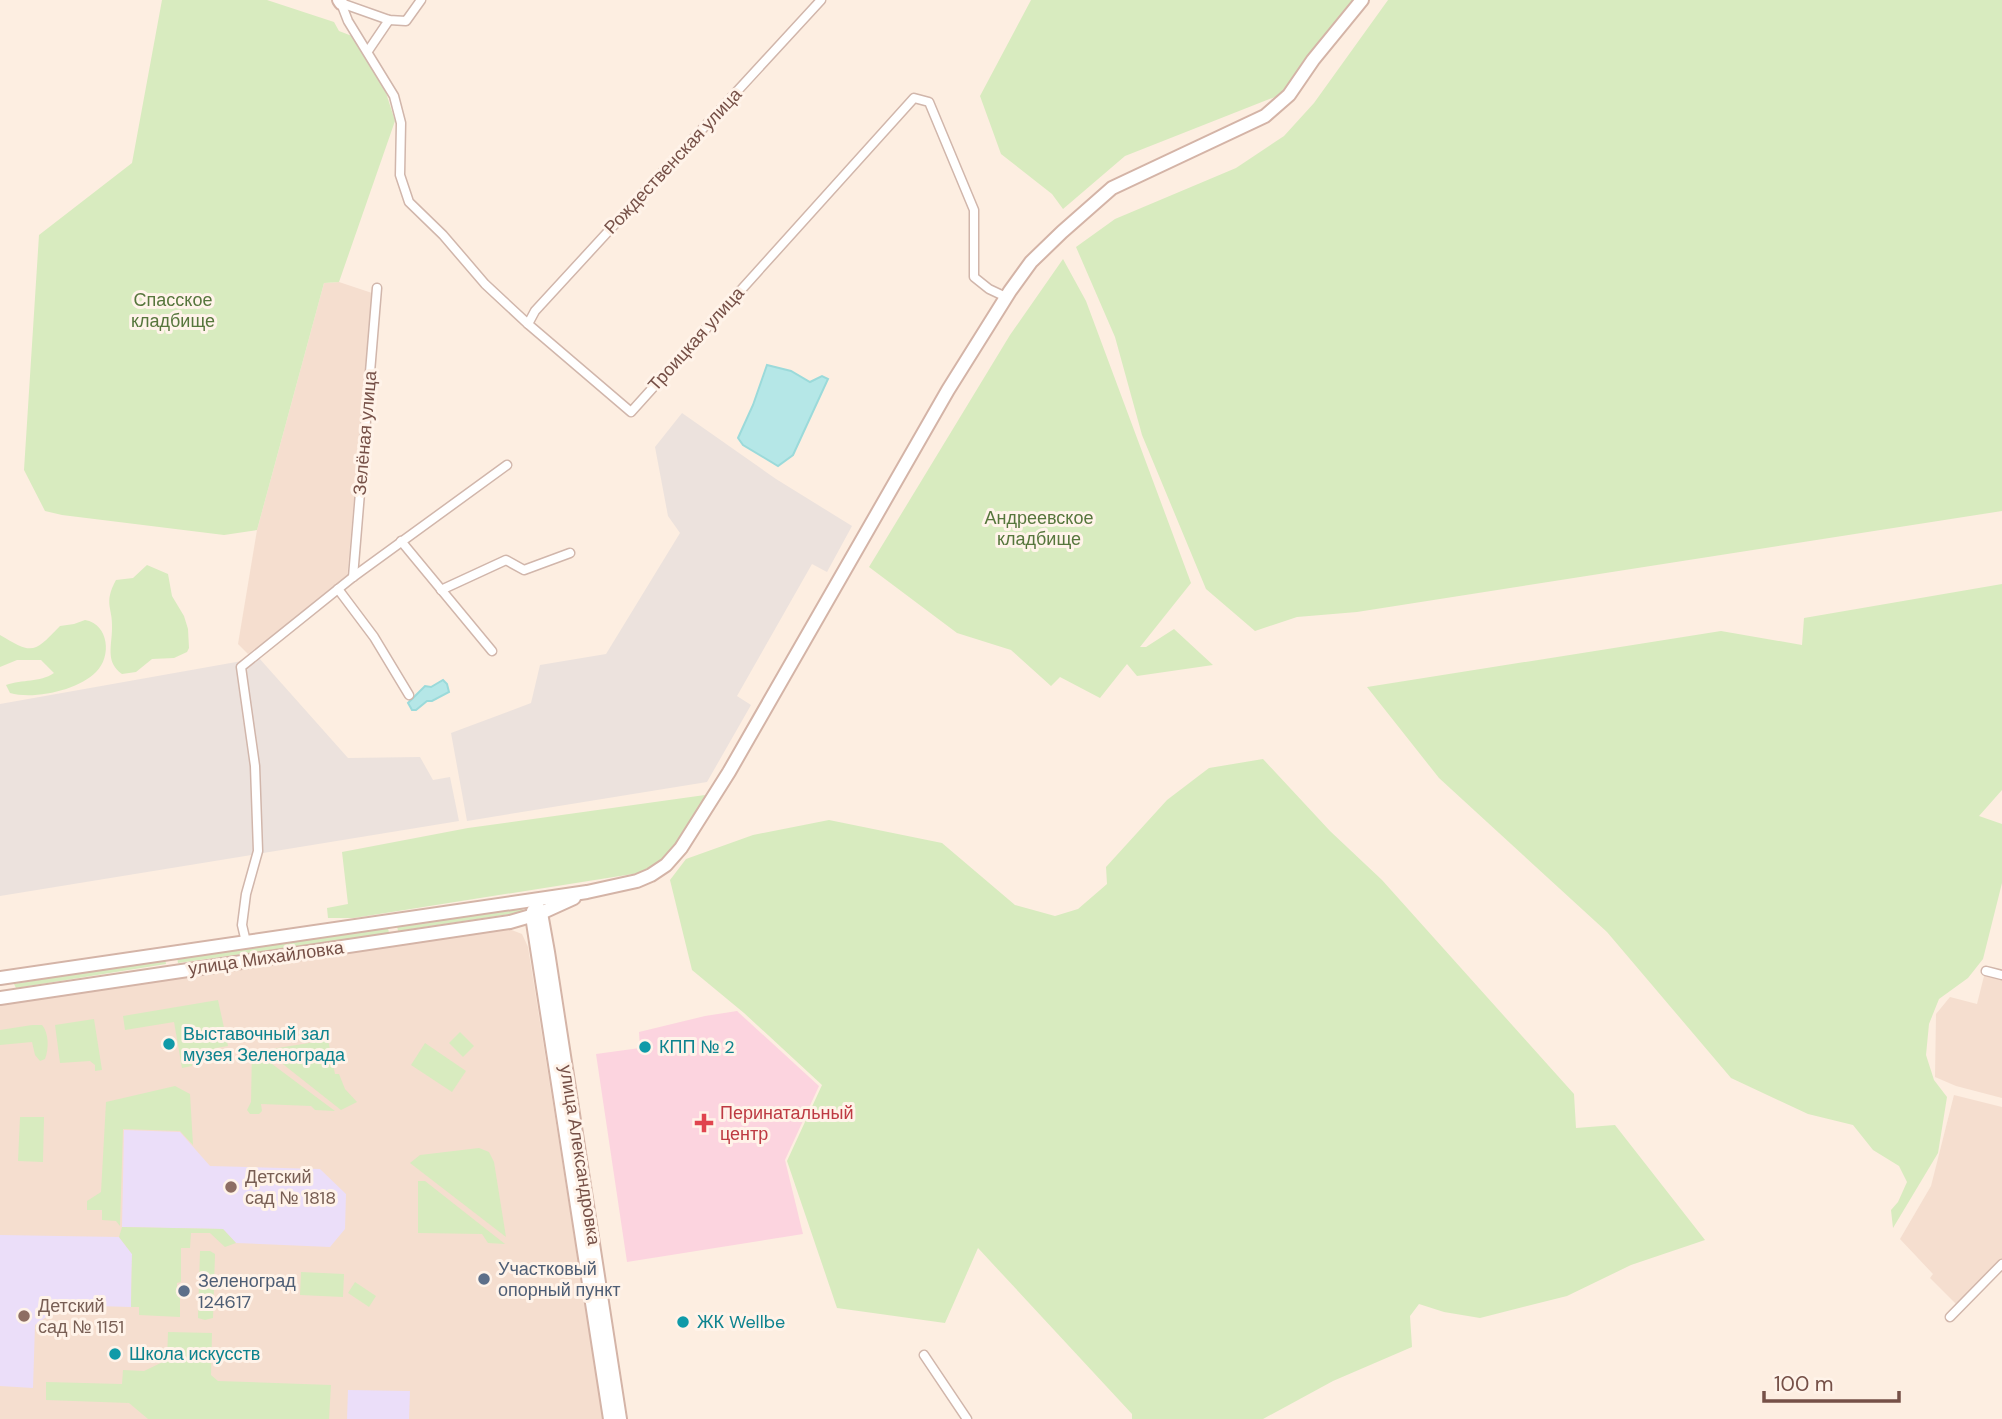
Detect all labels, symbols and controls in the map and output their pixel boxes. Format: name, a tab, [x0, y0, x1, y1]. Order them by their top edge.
street label: Рождественская улица	[599, 82, 748, 239]
street label: Троицкая улица	[643, 281, 750, 396]
park label: Спасское кладбище	[131, 288, 215, 333]
street label: Зелёная улица	[348, 369, 382, 496]
park label: Андреевское кладбище	[985, 506, 1093, 551]
street label: улица Михайловка	[187, 935, 346, 981]
place label: Выставочный зал музея Зеленограда	[183, 1022, 346, 1067]
place label: КПП № 2	[659, 1035, 735, 1059]
marker: Выставочный зал музея Зеленограда	[161, 1036, 177, 1052]
marker: КПП № 2	[637, 1039, 653, 1055]
street label: улица Александровка	[554, 1063, 606, 1248]
place label: Перинатальный центр	[720, 1101, 853, 1146]
marker: Перинатальный центр	[694, 1113, 714, 1133]
place label: Детский сад № 1818	[245, 1165, 336, 1210]
marker: Детский сад № 1818	[223, 1179, 239, 1195]
place label: Участковый опорный пункт	[498, 1257, 621, 1302]
place label: Зеленоград 124617	[198, 1269, 296, 1314]
marker: Участковый опорный пункт	[476, 1271, 492, 1287]
marker: Зеленоград 124617	[176, 1283, 192, 1299]
place label: Детский сад № 1151	[38, 1294, 124, 1339]
marker: Детский сад № 1151	[16, 1308, 32, 1324]
place label: ЖК Wellbe	[697, 1310, 785, 1334]
marker: ЖК Wellbe	[675, 1314, 691, 1330]
place label: Школа искусств	[129, 1342, 260, 1366]
marker: Школа искусств	[107, 1346, 123, 1362]
scale bar	[1764, 1360, 1899, 1404]
text: 100 m	[1774, 1370, 1834, 1398]

